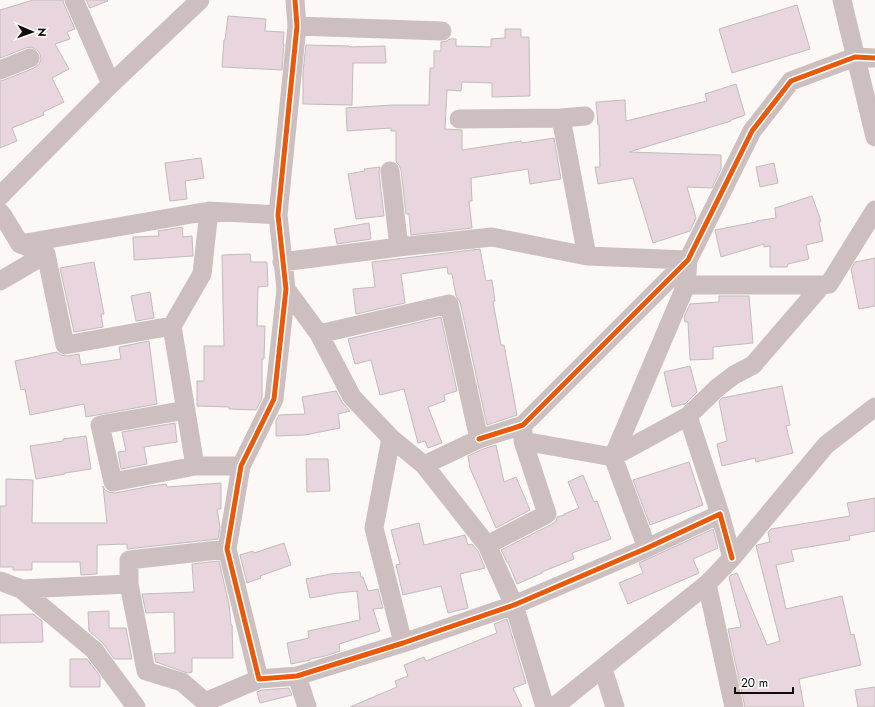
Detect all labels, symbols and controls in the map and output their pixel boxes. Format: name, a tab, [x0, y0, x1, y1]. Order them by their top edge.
north arrow	[12, 12, 52, 52]
text: N	[34, 28, 50, 37]
scale bar	[735, 669, 793, 695]
text: 20 m	[741, 674, 768, 692]

